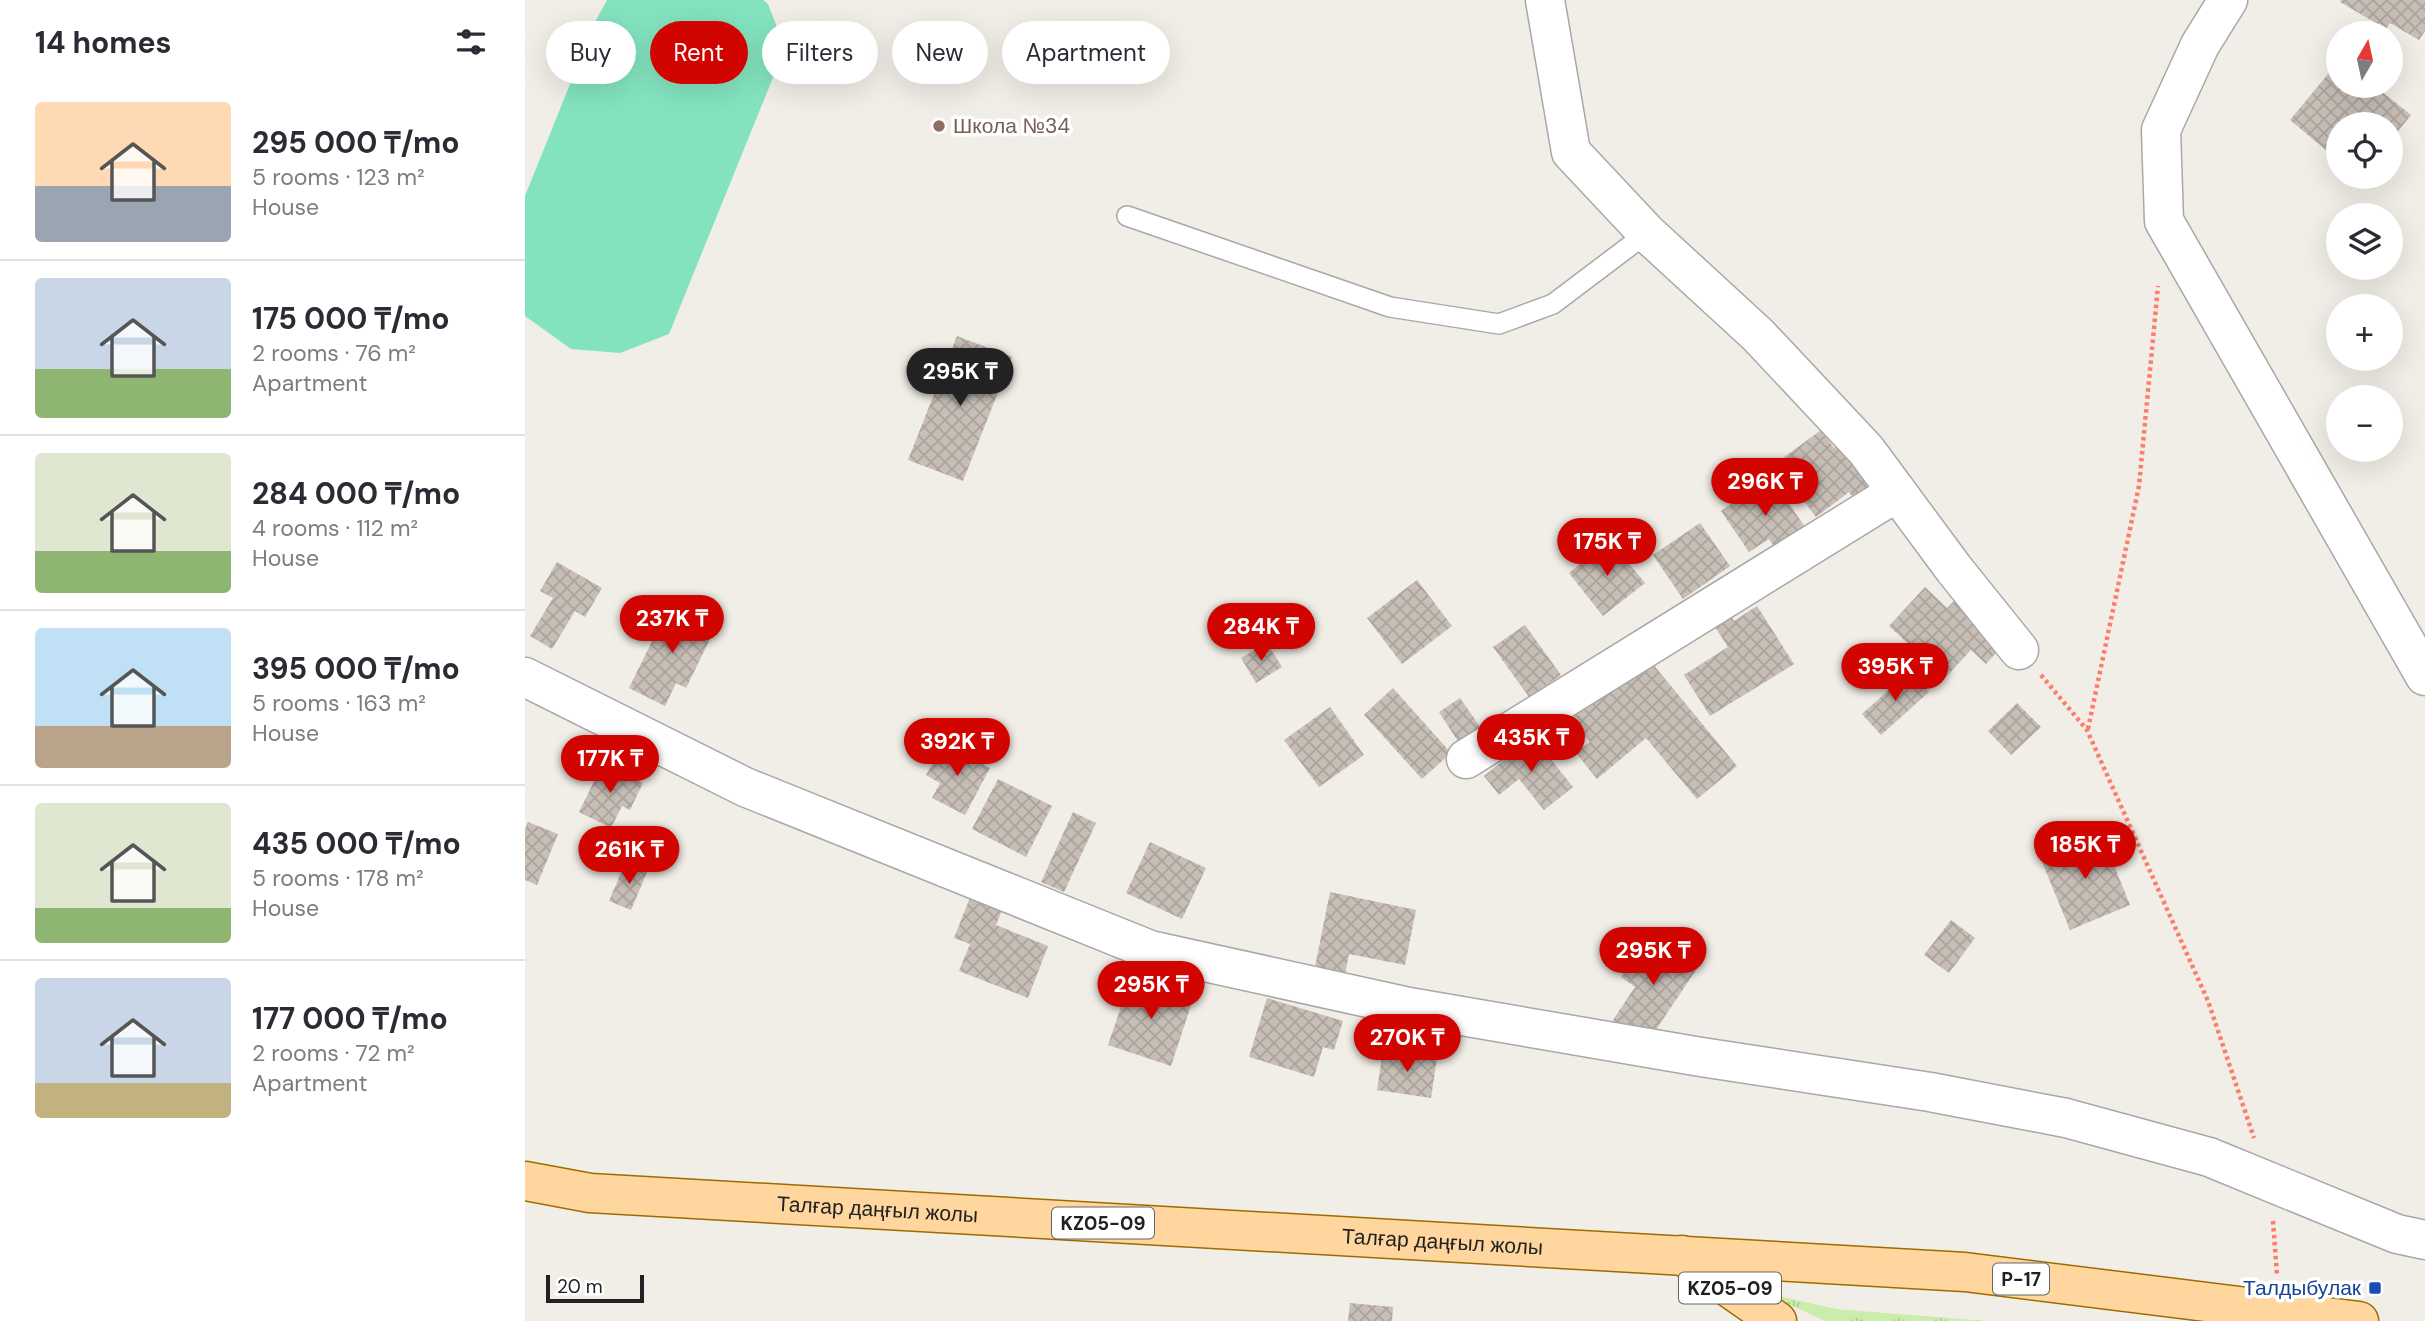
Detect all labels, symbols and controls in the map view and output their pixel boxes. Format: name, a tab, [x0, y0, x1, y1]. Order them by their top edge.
chip: Buy	[546, 21, 636, 84]
chip: Rent	[650, 21, 748, 84]
chip: Filters	[762, 21, 878, 84]
chip: New	[892, 21, 988, 84]
chip: Apartment	[1002, 21, 1170, 84]
north arrow	[2326, 21, 2403, 98]
map controls	[2326, 21, 2403, 462]
text: 14 homes	[35, 23, 172, 62]
icon: filters	[452, 23, 490, 61]
place label: Школа №34	[953, 112, 1070, 140]
button: locate	[2326, 112, 2403, 189]
marker: Школа №34	[931, 118, 947, 134]
text: 295 000 ₸/mo	[252, 123, 460, 162]
icon: home	[91, 130, 175, 214]
text: 5 rooms · 123 m²	[252, 162, 425, 192]
text: House	[252, 192, 319, 222]
button: layers	[2326, 203, 2403, 280]
button: +	[2326, 294, 2403, 371]
text: 175 000 ₸/mo	[252, 299, 450, 338]
icon: home	[91, 306, 175, 390]
text: 2 rooms · 76 m²	[252, 338, 416, 368]
pin: 295K ₸	[903, 348, 1017, 408]
text: 295K ₸	[922, 356, 998, 386]
text: Apartment	[252, 368, 367, 398]
button: −	[2326, 385, 2403, 462]
pin: 296K ₸	[1708, 458, 1822, 518]
text: 296K ₸	[1727, 466, 1803, 496]
text: 284 000 ₸/mo	[252, 474, 460, 513]
icon: home	[91, 481, 175, 565]
text: 4 rooms · 112 m²	[252, 513, 418, 543]
pin: 175K ₸	[1550, 518, 1664, 578]
text: 175K ₸	[1573, 526, 1641, 556]
text: House	[252, 543, 319, 573]
pin: 237K ₸	[615, 596, 729, 655]
text: 237K ₸	[636, 603, 708, 633]
pin: 284K ₸	[1204, 604, 1318, 663]
text: 284K ₸	[1223, 611, 1299, 641]
pin: 395K ₸	[1838, 644, 1952, 703]
text: 395 000 ₸/mo	[252, 649, 460, 688]
text: 395K ₸	[1857, 651, 1933, 681]
icon: home	[91, 656, 175, 740]
text: 5 rooms · 163 m²	[252, 688, 426, 718]
pin: 435K ₸	[1474, 714, 1588, 774]
text: House	[252, 718, 319, 748]
pin: 392K ₸	[900, 718, 1014, 778]
text: 435K ₸	[1493, 722, 1569, 752]
text: 392K ₸	[920, 726, 994, 756]
pin: 177K ₸	[553, 736, 667, 795]
text: 177K ₸	[577, 743, 643, 773]
pin: 185K ₸	[2028, 822, 2142, 881]
text: 435 000 ₸/mo	[252, 824, 461, 863]
pin: 261K ₸	[572, 826, 686, 886]
text: 185K ₸	[2050, 829, 2120, 859]
icon: home	[91, 831, 175, 915]
text: 261K ₸	[594, 834, 664, 864]
text: 5 rooms · 178 m²	[252, 863, 424, 893]
text: House	[252, 893, 319, 923]
pin: 295K ₸	[1596, 928, 1710, 987]
text: 295K ₸	[1615, 935, 1691, 965]
pin: 295K ₸	[1094, 962, 1208, 1021]
text: 295K ₸	[1113, 969, 1189, 999]
text: 177 000 ₸/mo	[252, 999, 448, 1038]
icon: home	[91, 1006, 175, 1090]
pin: 270K ₸	[1350, 1014, 1464, 1074]
text: 270K ₸	[1370, 1022, 1444, 1052]
text: 2 rooms · 72 m²	[252, 1038, 415, 1068]
text: Apartment	[252, 1068, 367, 1098]
street label: Талғар даңғыл жолы	[776, 1190, 979, 1229]
road number: KZ05-09	[1052, 1208, 1154, 1238]
street label: Талғар даңғыл жолы	[1341, 1222, 1544, 1262]
road number: P-17	[1993, 1264, 2049, 1294]
scale bar	[546, 1272, 644, 1304]
road number: KZ05-09	[1679, 1272, 1781, 1304]
text: 20 m	[557, 1274, 603, 1299]
place label: Талдыбулак	[2243, 1274, 2362, 1302]
marker: Талдыбулак	[2367, 1280, 2383, 1296]

